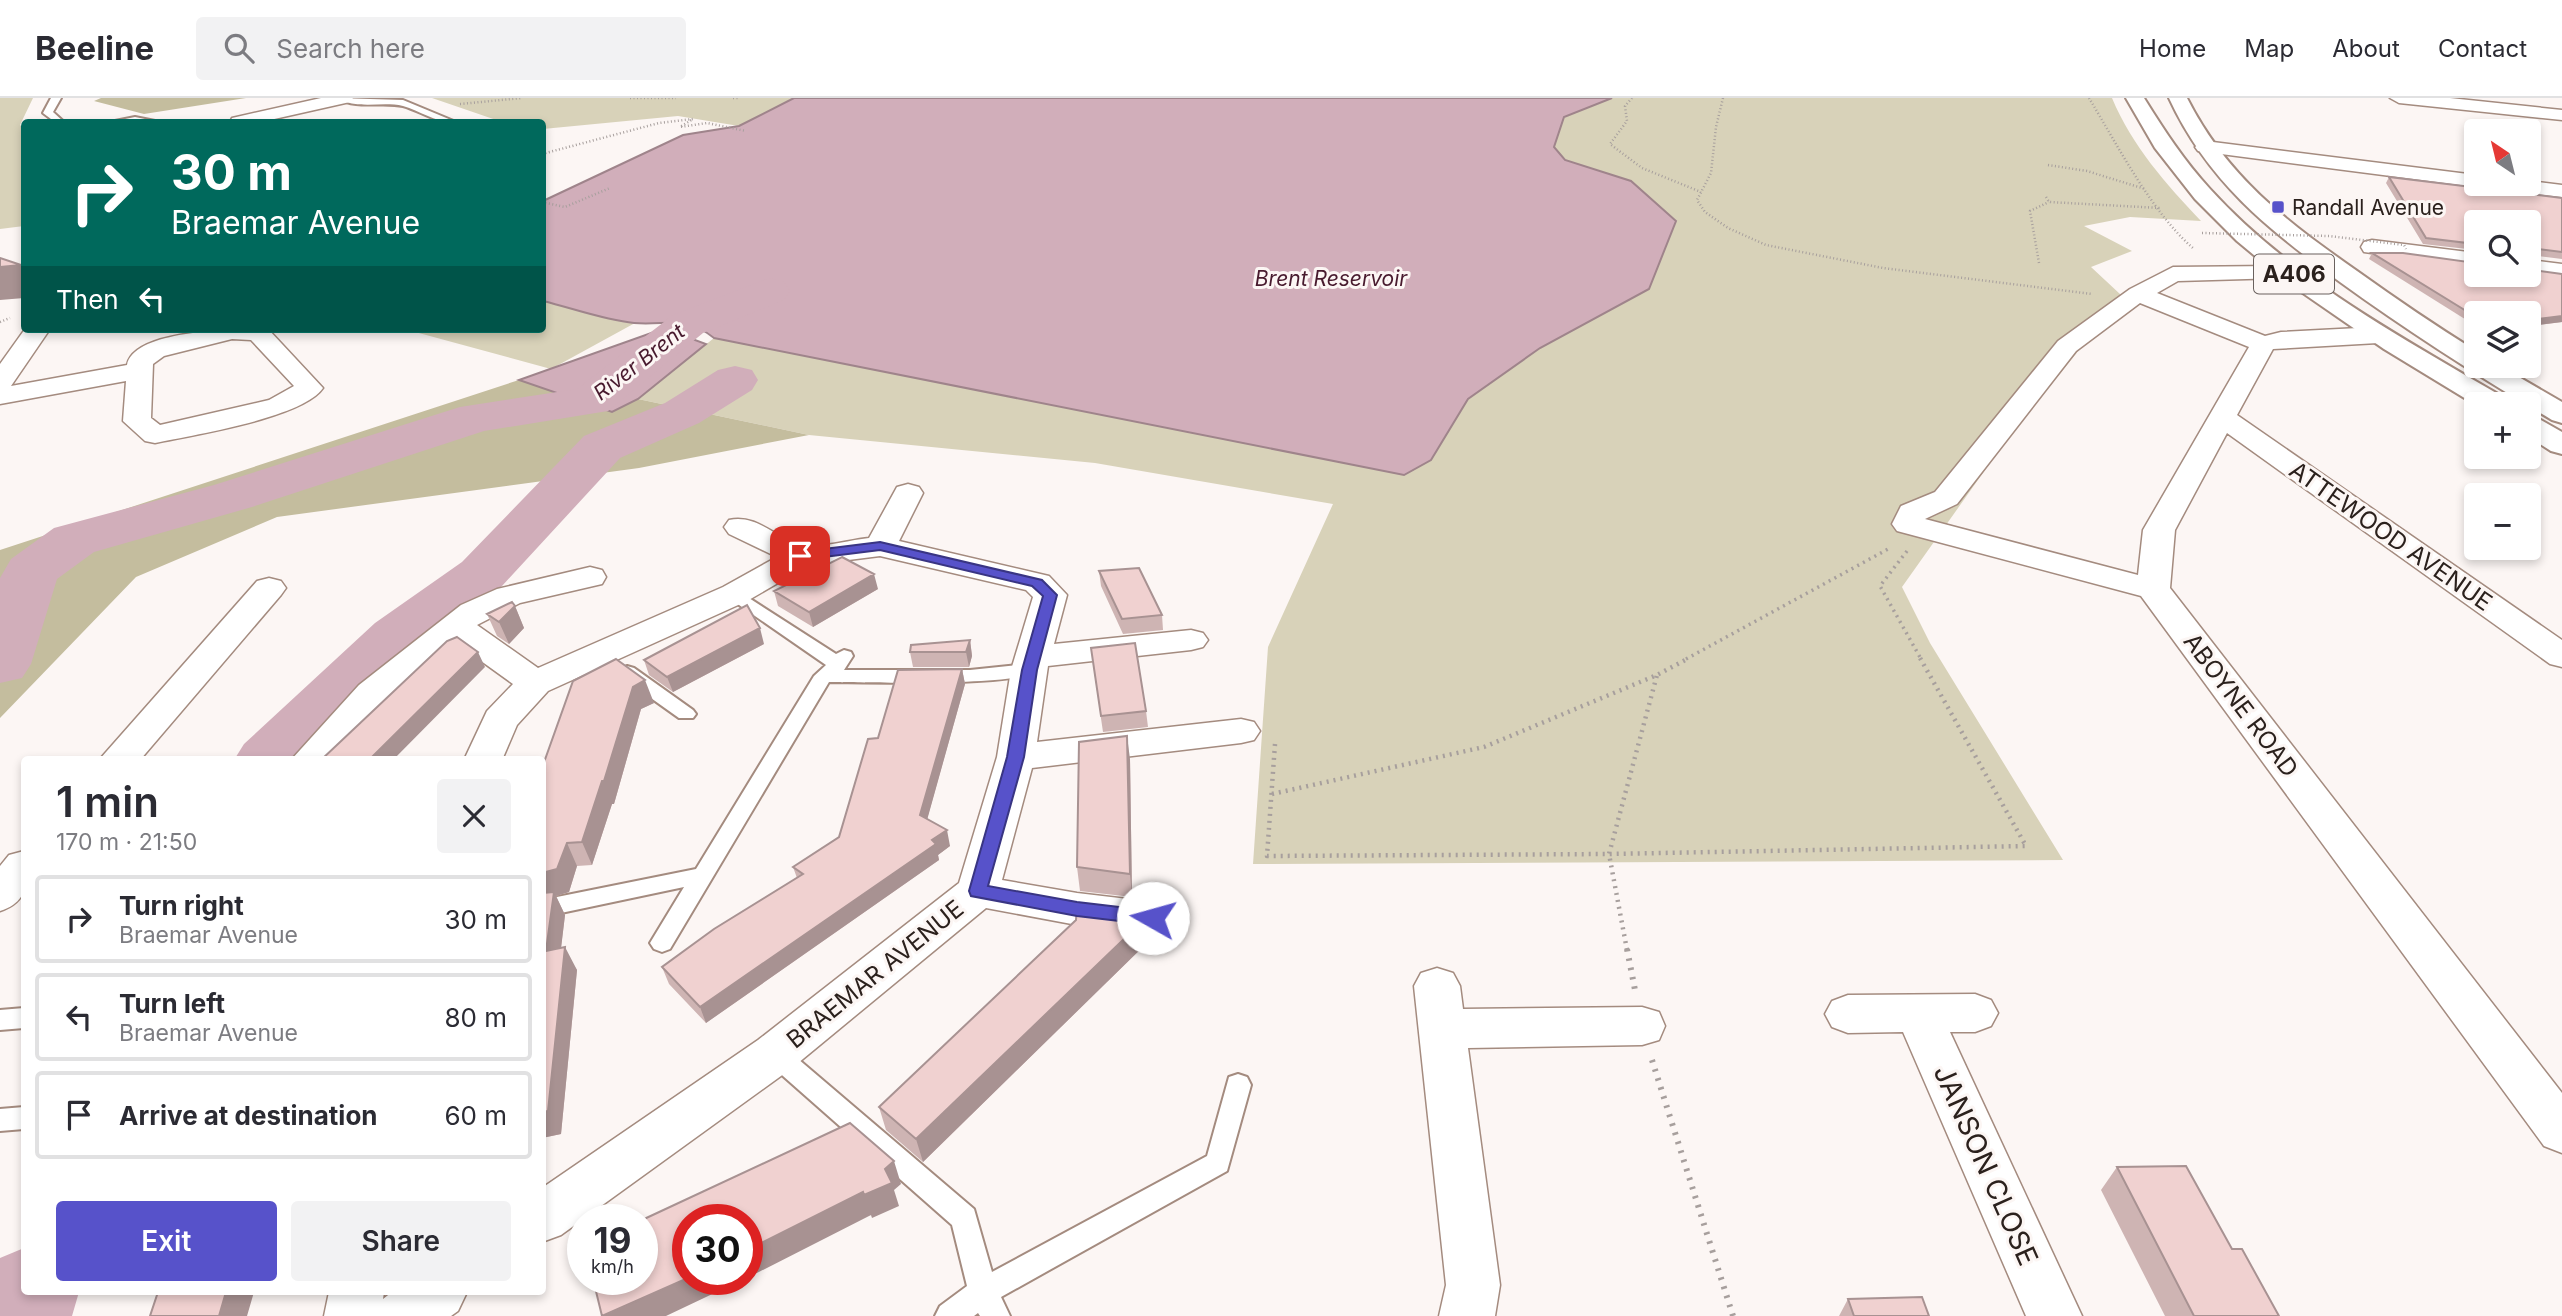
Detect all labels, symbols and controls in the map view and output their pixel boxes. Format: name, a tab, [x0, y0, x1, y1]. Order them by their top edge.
search box	[196, 17, 686, 80]
text: Beeline	[35, 28, 154, 68]
icon: search	[220, 29, 258, 67]
text: Search here	[276, 33, 425, 64]
text: Home	[2139, 34, 2206, 63]
text: Map	[2244, 34, 2294, 63]
text: About	[2332, 34, 2400, 63]
text: Contact	[2438, 34, 2527, 63]
north arrow	[2464, 119, 2541, 196]
map controls	[2464, 119, 2541, 560]
text: 30 m	[171, 143, 292, 202]
icon: right	[56, 147, 147, 238]
place label: Randall Avenue	[2292, 195, 2444, 220]
marker: Randall Avenue	[2270, 199, 2286, 215]
text: Braemar Avenue	[171, 203, 420, 242]
button: search	[2464, 210, 2541, 287]
road number: A406	[2254, 254, 2334, 294]
water label: Brent Reservoir	[1255, 266, 1408, 291]
icon: left	[133, 280, 171, 318]
text: Then	[56, 284, 119, 315]
button: layers	[2464, 301, 2541, 378]
water label: River Brent	[589, 318, 690, 405]
button: +	[2464, 392, 2541, 469]
street label: ATTEWOOD AVENUE	[2284, 455, 2498, 617]
button: −	[2464, 483, 2541, 560]
pin	[770, 526, 830, 586]
icon: arrive	[781, 537, 819, 575]
street label: ABOYNE ROAD	[2178, 628, 2304, 782]
text: 1 min	[56, 776, 159, 827]
button: close	[437, 779, 511, 853]
text: 170 m · 21:50	[56, 828, 197, 856]
position arrow	[1116, 881, 1190, 955]
text: Turn right	[119, 890, 244, 921]
street label: BRAEMAR AVENUE	[781, 894, 969, 1054]
icon: right	[60, 900, 98, 938]
text: 30 m	[444, 904, 507, 935]
text: Braemar Avenue	[119, 921, 298, 949]
text: Turn left	[119, 988, 225, 1019]
icon: left	[60, 998, 98, 1036]
text: 80 m	[444, 1002, 507, 1033]
text: Braemar Avenue	[119, 1019, 298, 1047]
street label: JANSON CLOSE	[1927, 1059, 2045, 1271]
icon: arrive	[60, 1096, 98, 1134]
text: Arrive at destination	[119, 1100, 378, 1131]
text: 60 m	[444, 1100, 507, 1131]
button: Exit	[56, 1201, 277, 1281]
button: Share	[291, 1201, 511, 1281]
speed limit sign: 30	[672, 1204, 763, 1295]
text: 19	[594, 1219, 631, 1261]
text: km/h	[591, 1256, 634, 1277]

